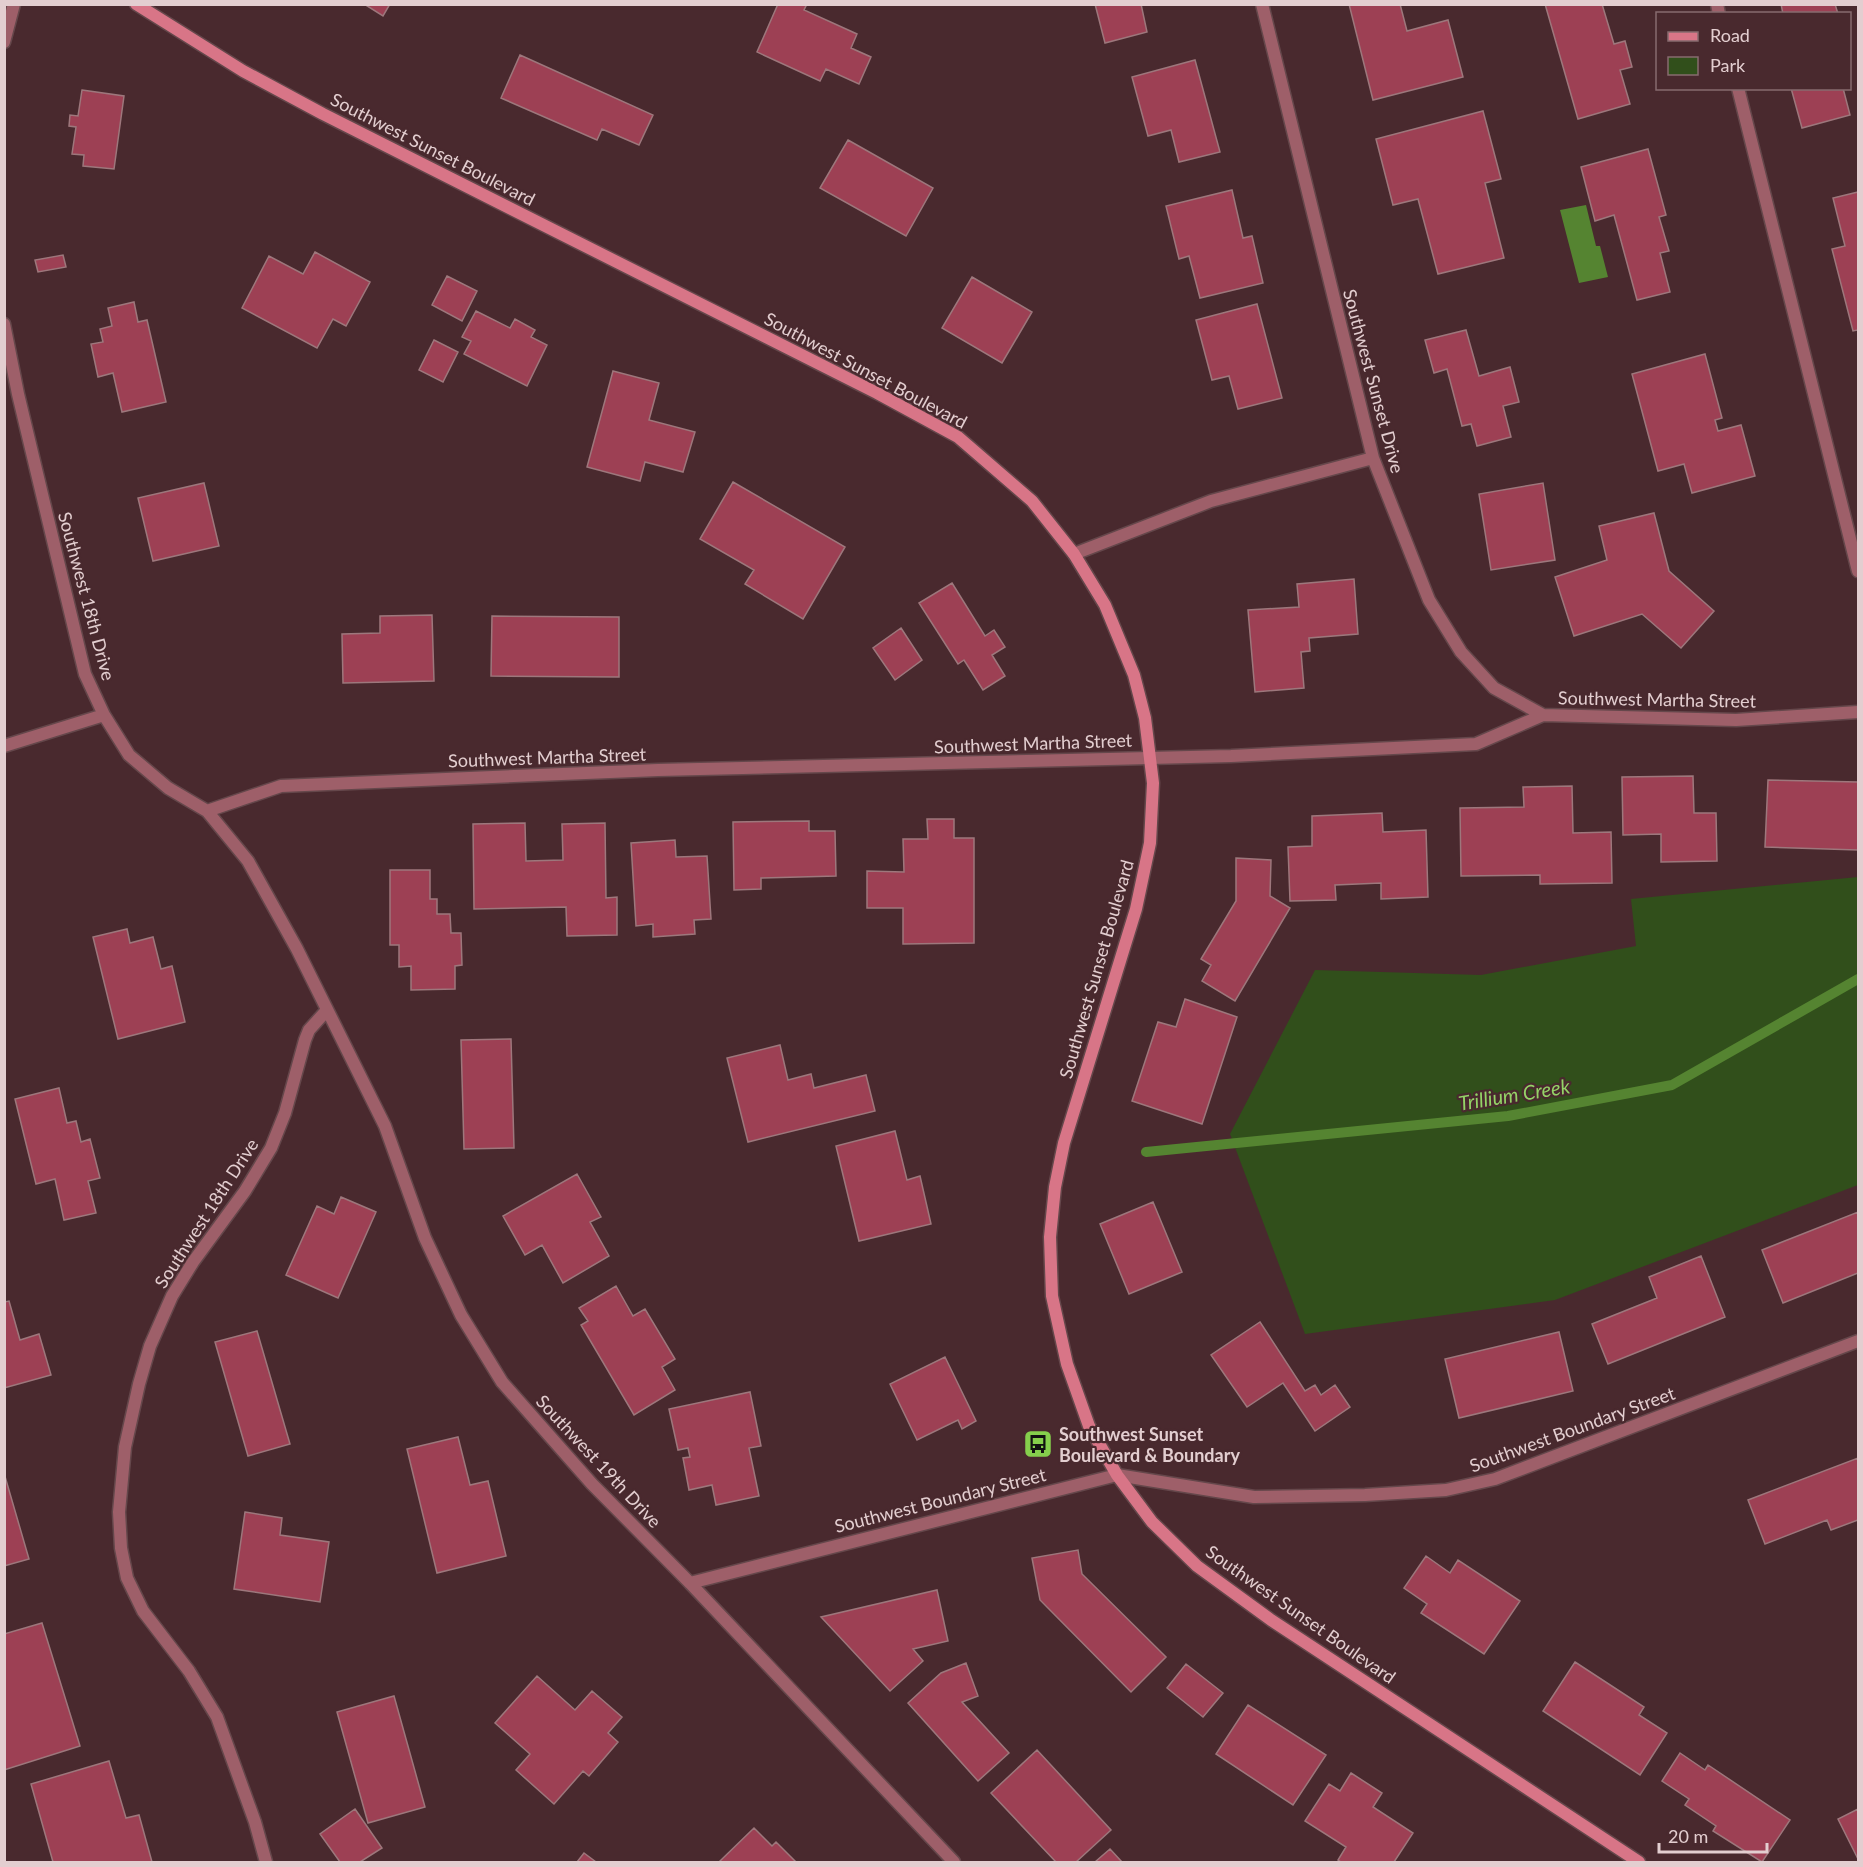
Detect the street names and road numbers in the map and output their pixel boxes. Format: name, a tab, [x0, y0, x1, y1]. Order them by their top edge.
street label: Southwest Sunset Boulevard	[327, 88, 539, 210]
street label: Southwest Sunset Drive	[1339, 287, 1409, 475]
street label: Southwest Sunset Boulevard	[761, 307, 971, 433]
street label: Southwest 18th Drive	[54, 509, 120, 683]
street label: Southwest Martha Street	[1558, 686, 1757, 712]
street label: Southwest Martha Street	[934, 729, 1133, 757]
street label: Southwest Martha Street	[448, 743, 647, 771]
street label: Southwest Sunset Boulevard	[1054, 857, 1138, 1081]
street label: Southwest 18th Drive	[149, 1134, 263, 1292]
street label: Southwest Boundary Street	[1466, 1381, 1678, 1476]
street label: Southwest 19th Drive	[532, 1390, 666, 1532]
street label: Southwest Boundary Street	[832, 1463, 1048, 1537]
street label: Southwest Sunset Boulevard	[1202, 1540, 1400, 1688]

